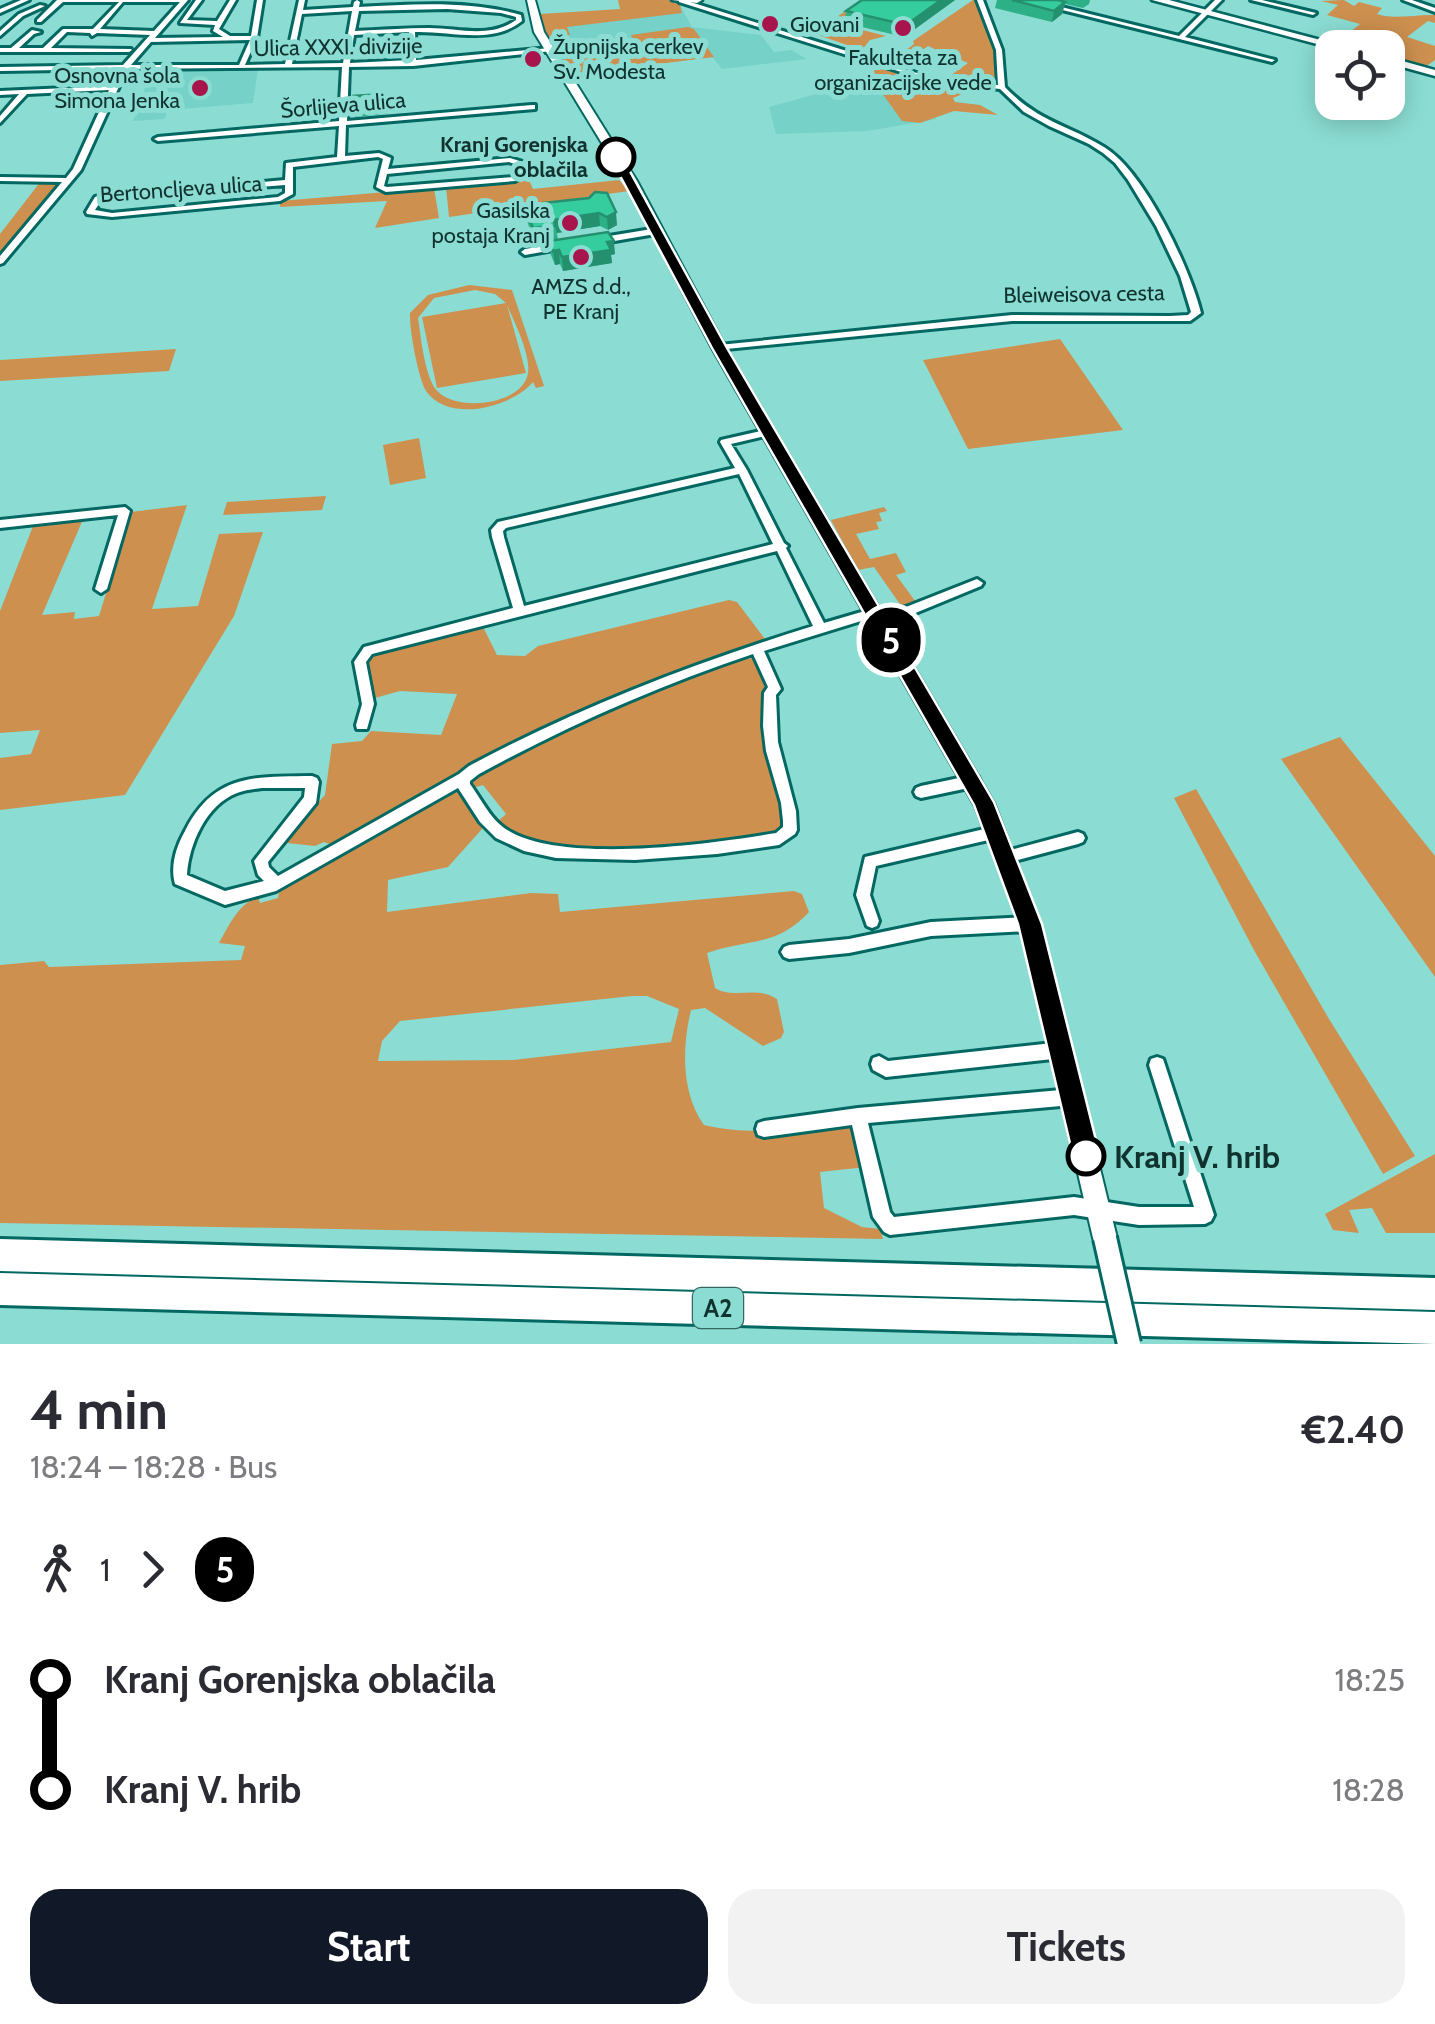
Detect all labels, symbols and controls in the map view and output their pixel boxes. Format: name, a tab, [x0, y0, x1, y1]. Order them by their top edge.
place label: Giovani	[790, 11, 859, 38]
marker: Giovani	[759, 13, 781, 35]
marker: Fakulteta za organizacijske vede	[892, 17, 914, 39]
map controls	[1315, 30, 1405, 120]
button: locate	[1315, 30, 1405, 120]
street label: Ulica XXXI. divizije	[253, 32, 423, 62]
place label: Župnijska cerkev Sv. Modesta	[553, 33, 704, 85]
place label: Fakulteta za organizacijske vede	[814, 44, 992, 96]
marker: Župnijska cerkev Sv. Modesta	[522, 48, 544, 70]
place label: Osnovna šola Simona Jenka	[54, 62, 180, 114]
marker: Osnovna šola Simona Jenka	[189, 77, 211, 99]
street label: Šorlijeva ulica	[279, 86, 407, 124]
place label: Kranj Gorenjska oblačila	[440, 131, 588, 183]
marker: Kranj Gorenjska oblačila	[597, 138, 635, 176]
street label: Bertoncljeva ulica	[99, 170, 263, 208]
place label: Gasilska postaja Kranj	[432, 197, 550, 249]
marker: Gasilska postaja Kranj	[559, 212, 581, 234]
marker: AMZS d.d., PE Kranj	[570, 246, 592, 268]
place label: AMZS d.d., PE Kranj	[531, 273, 631, 325]
street label: Bleiweisova cesta	[1003, 279, 1165, 309]
line badge: 5	[858, 608, 924, 672]
text: 5	[882, 619, 900, 662]
marker: Kranj V. hrib	[1067, 1137, 1105, 1175]
place label: Kranj V. hrib	[1114, 1137, 1280, 1176]
road number: A2	[693, 1288, 743, 1328]
text: 4 min	[30, 1376, 168, 1443]
text: €2.40	[1302, 1406, 1405, 1453]
text: 18:24 – 18:28 · Bus	[30, 1447, 277, 1486]
icon: walk	[30, 1542, 85, 1597]
icon: forward	[125, 1542, 180, 1597]
text: 5	[215, 1548, 234, 1591]
text: 1	[100, 1550, 110, 1589]
text: Kranj Gorenjska oblačila	[104, 1656, 496, 1703]
text: 18:25	[1334, 1660, 1405, 1699]
text: Kranj V. hrib	[104, 1766, 301, 1813]
text: 18:28	[1332, 1770, 1405, 1809]
button: Start	[30, 1889, 708, 2004]
button: Tickets	[728, 1889, 1405, 2004]

